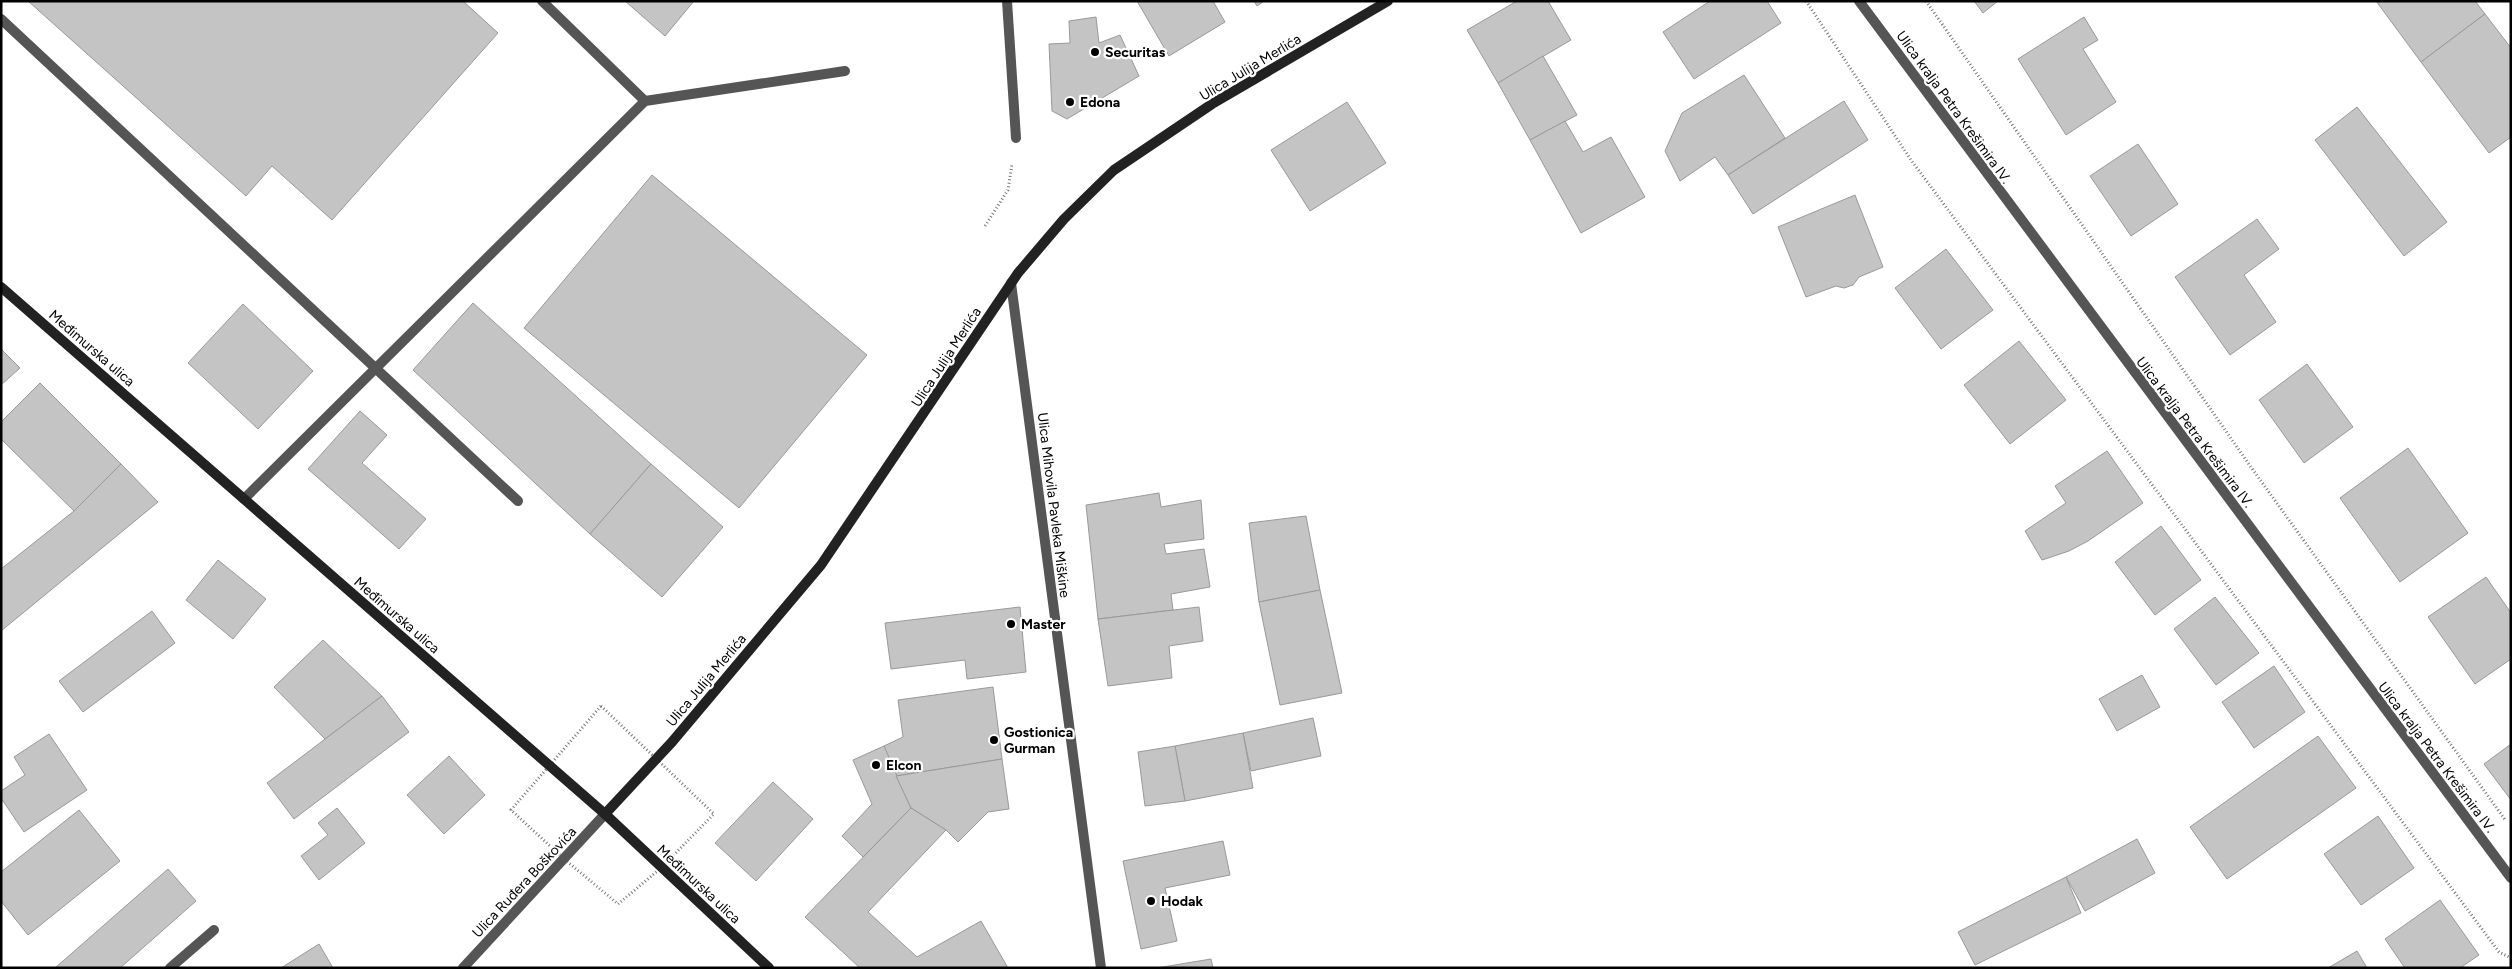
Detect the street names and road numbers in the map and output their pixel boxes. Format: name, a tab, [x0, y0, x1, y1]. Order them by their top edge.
street label: Ulica kralja Petra Krešimira IV.	[1893, 28, 2015, 187]
street label: Ulica Julija Merlića	[1196, 30, 1304, 104]
street label: Ulica Julija Merlića	[908, 304, 985, 410]
street label: Međimurska ulica	[45, 307, 138, 390]
street label: Ulica kralja Petra Krešimira IV.	[2132, 354, 2257, 511]
street label: Ulica Mihovila Pavleka Miškine	[1034, 411, 1073, 599]
street label: Međimurska ulica	[350, 574, 443, 657]
street label: Ulica Julija Merlića	[663, 631, 750, 730]
street label: Ulica kralja Petra Krešimira IV.	[2374, 679, 2499, 836]
street label: Ulica Ruđera Boškovića	[469, 823, 580, 941]
street label: Međimurska ulica	[653, 841, 744, 927]

